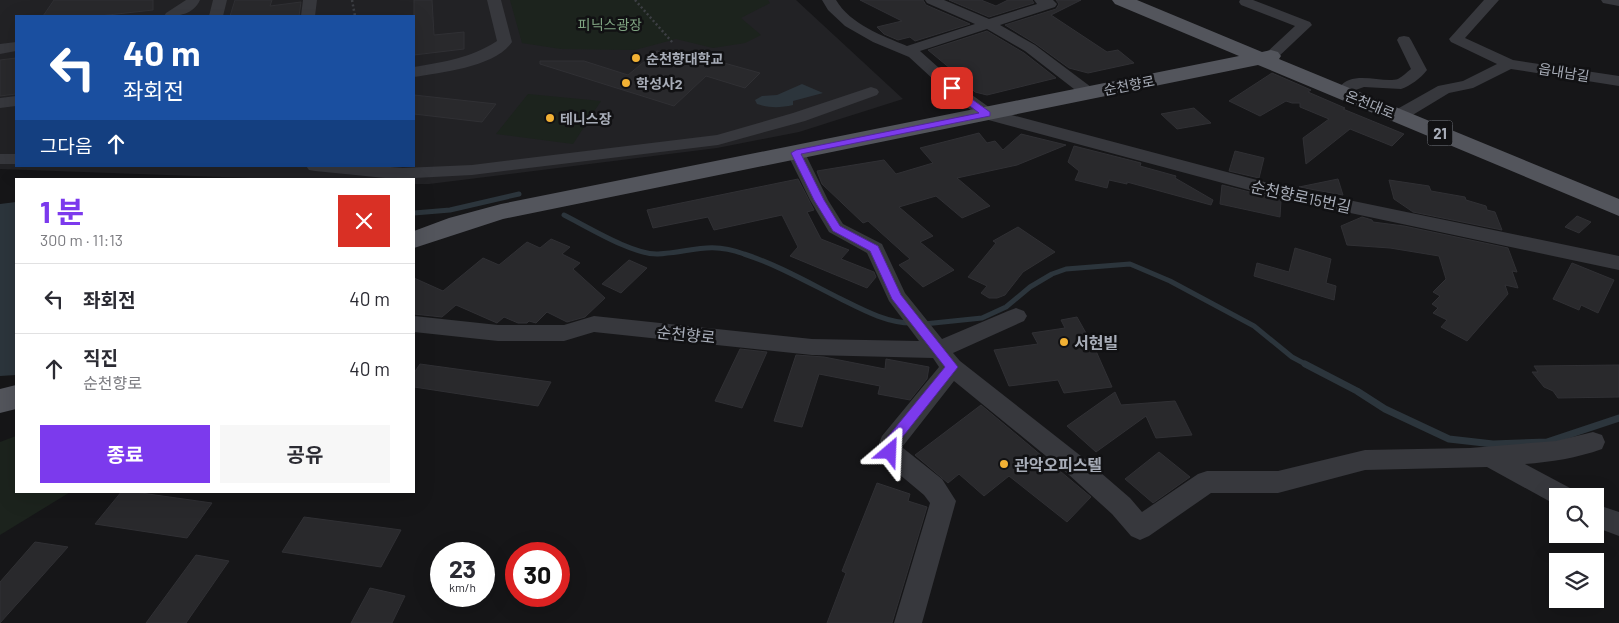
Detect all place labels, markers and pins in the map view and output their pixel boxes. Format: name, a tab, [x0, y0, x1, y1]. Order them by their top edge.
place label: 순천향대학교	[646, 50, 723, 67]
marker: 순천향대학교	[630, 52, 642, 64]
pin	[931, 67, 973, 109]
place label: 학성사2	[636, 75, 683, 92]
marker: 학성사2	[620, 77, 632, 89]
place label: 테니스장	[560, 110, 612, 127]
marker: 테니스장	[544, 112, 556, 124]
place label: 서현빌	[1074, 333, 1118, 352]
marker: 서현빌	[1058, 336, 1070, 348]
place label: 관악오피스텔	[1014, 455, 1102, 474]
marker: 관악오피스텔	[998, 458, 1010, 470]

